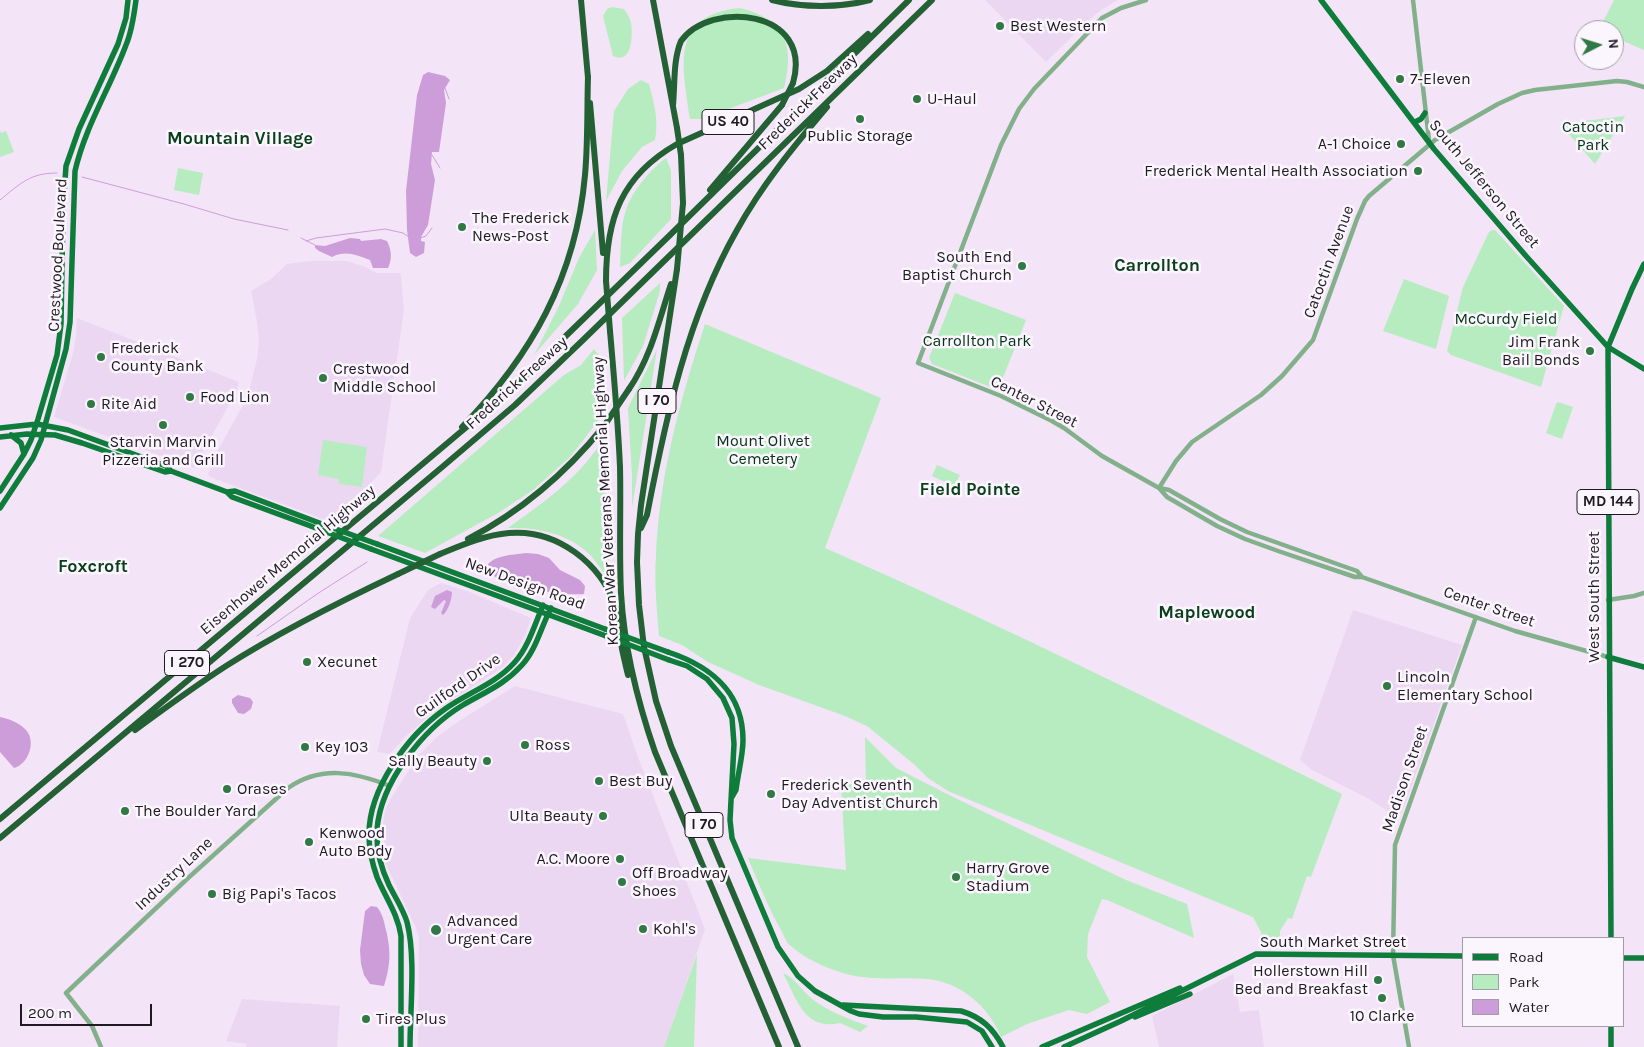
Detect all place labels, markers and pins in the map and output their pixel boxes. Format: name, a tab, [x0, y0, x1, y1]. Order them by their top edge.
place label: Best Western	[1010, 16, 1106, 36]
marker: Best Western	[994, 20, 1006, 32]
place label: 7-Eleven	[1410, 69, 1471, 89]
marker: 7-Eleven	[1394, 73, 1406, 85]
place label: U-Haul	[927, 89, 977, 109]
marker: U-Haul	[911, 93, 923, 105]
marker: Public Storage	[854, 113, 866, 125]
place label: Public Storage	[807, 126, 913, 146]
place label: A-1 Choice	[1318, 134, 1391, 154]
marker: A-1 Choice	[1395, 138, 1407, 150]
place label: Frederick Mental Health Association	[1144, 161, 1408, 181]
marker: Frederick Mental Health Association	[1412, 165, 1424, 177]
place label: The Frederick News-Post	[472, 208, 570, 246]
marker: The Frederick News-Post	[456, 221, 468, 233]
place label: South End Baptist Church	[902, 247, 1012, 285]
marker: South End Baptist Church	[1016, 260, 1028, 272]
place label: Jim Frank Bail Bonds	[1502, 332, 1580, 370]
place label: Frederick County Bank	[111, 338, 204, 376]
marker: Jim Frank Bail Bonds	[1584, 345, 1596, 357]
marker: Frederick County Bank	[95, 351, 107, 363]
place label: Crestwood Middle School	[333, 359, 436, 397]
marker: Crestwood Middle School	[317, 372, 329, 384]
place label: Food Lion	[200, 387, 269, 407]
marker: Food Lion	[184, 391, 196, 403]
place label: Rite Aid	[101, 394, 157, 414]
marker: Rite Aid	[85, 398, 97, 410]
marker: Starvin Marvin Pizzeria and Grill	[157, 419, 169, 431]
place label: Starvin Marvin Pizzeria and Grill	[102, 432, 224, 470]
place label: Xecunet	[317, 652, 377, 672]
marker: Xecunet	[301, 656, 313, 668]
place label: Lincoln Elementary School	[1397, 667, 1533, 705]
marker: Lincoln Elementary School	[1381, 680, 1393, 692]
place label: Ross	[535, 735, 570, 755]
place label: Key 103	[315, 737, 368, 757]
marker: Ross	[519, 739, 531, 751]
marker: Key 103	[299, 741, 311, 753]
place label: Sally Beauty	[388, 751, 477, 771]
marker: Sally Beauty	[481, 755, 493, 767]
place label: Best Buy	[609, 771, 672, 791]
marker: Best Buy	[593, 775, 605, 787]
place label: Frederick Seventh Day Adventist Church	[781, 775, 938, 813]
place label: Orases	[237, 779, 287, 799]
marker: Orases	[221, 783, 233, 795]
marker: Frederick Seventh Day Adventist Church	[765, 788, 777, 800]
place label: The Boulder Yard	[135, 801, 257, 821]
marker: The Boulder Yard	[119, 805, 131, 817]
place label: Ulta Beauty	[509, 806, 593, 826]
marker: Ulta Beauty	[597, 810, 609, 822]
place label: Kenwood Auto Body	[319, 823, 392, 861]
marker: Kenwood Auto Body	[303, 836, 315, 848]
place label: A.C. Moore	[536, 849, 610, 869]
marker: A.C. Moore	[614, 853, 626, 865]
place label: Harry Grove Stadium	[966, 858, 1049, 896]
place label: Off Broadway Shoes	[632, 863, 728, 901]
marker: Harry Grove Stadium	[950, 871, 962, 883]
marker: Off Broadway Shoes	[616, 876, 628, 888]
place label: Big Papi's Tacos	[222, 884, 337, 904]
marker: Big Papi's Tacos	[206, 888, 218, 900]
place label: Advanced Urgent Care	[447, 911, 532, 949]
place label: Kohl's	[653, 919, 696, 939]
marker: Advanced Urgent Care	[429, 923, 443, 937]
marker: Kohl's	[637, 923, 649, 935]
place label: Hollerstown Hill Bed and Breakfast	[1235, 961, 1368, 999]
marker: Hollerstown Hill Bed and Breakfast	[1372, 974, 1384, 986]
marker: 10 Clarke	[1376, 992, 1388, 1004]
place label: 10 Clarke	[1350, 1006, 1414, 1026]
place label: Tires Plus	[376, 1009, 446, 1029]
marker: Tires Plus	[360, 1013, 372, 1025]

